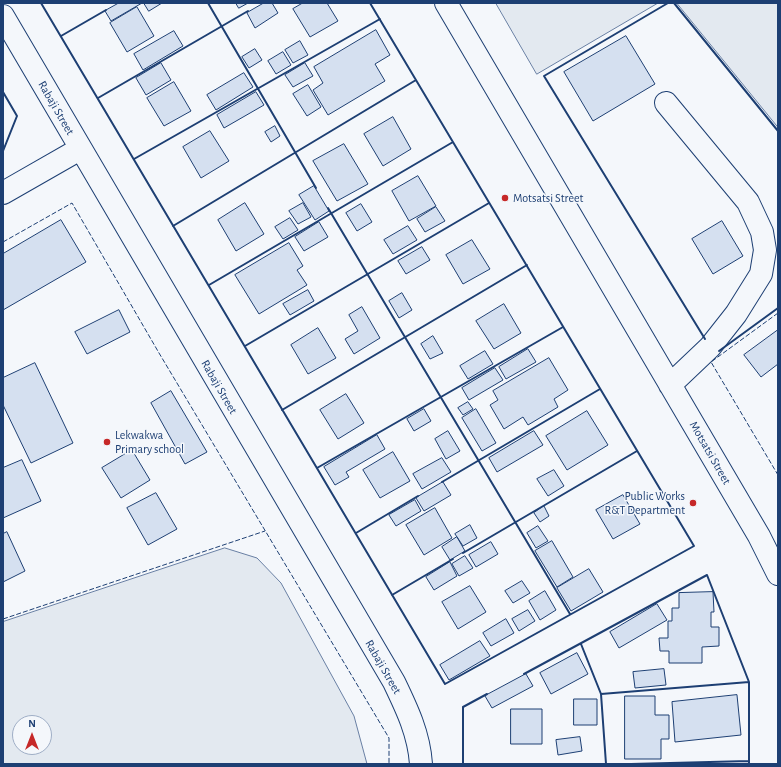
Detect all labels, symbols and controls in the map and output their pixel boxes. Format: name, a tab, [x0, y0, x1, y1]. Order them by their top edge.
street label: Rabaji Street	[35, 78, 77, 138]
place label: Motsatsi Street	[513, 191, 583, 205]
marker: Motsatsi Street	[500, 193, 510, 203]
street label: Rabaji Street	[198, 357, 240, 417]
street label: Motsatsi Street	[686, 419, 734, 487]
place label: Lekwakwa Primary school	[115, 428, 184, 456]
marker: Lekwakwa Primary school	[102, 437, 112, 447]
place label: Public Works R&T Department	[604, 489, 685, 517]
marker: Public Works R&T Department	[688, 498, 698, 508]
street label: Rabaji Street	[362, 637, 404, 697]
north arrow	[12, 715, 52, 755]
text: N	[28, 718, 36, 729]

